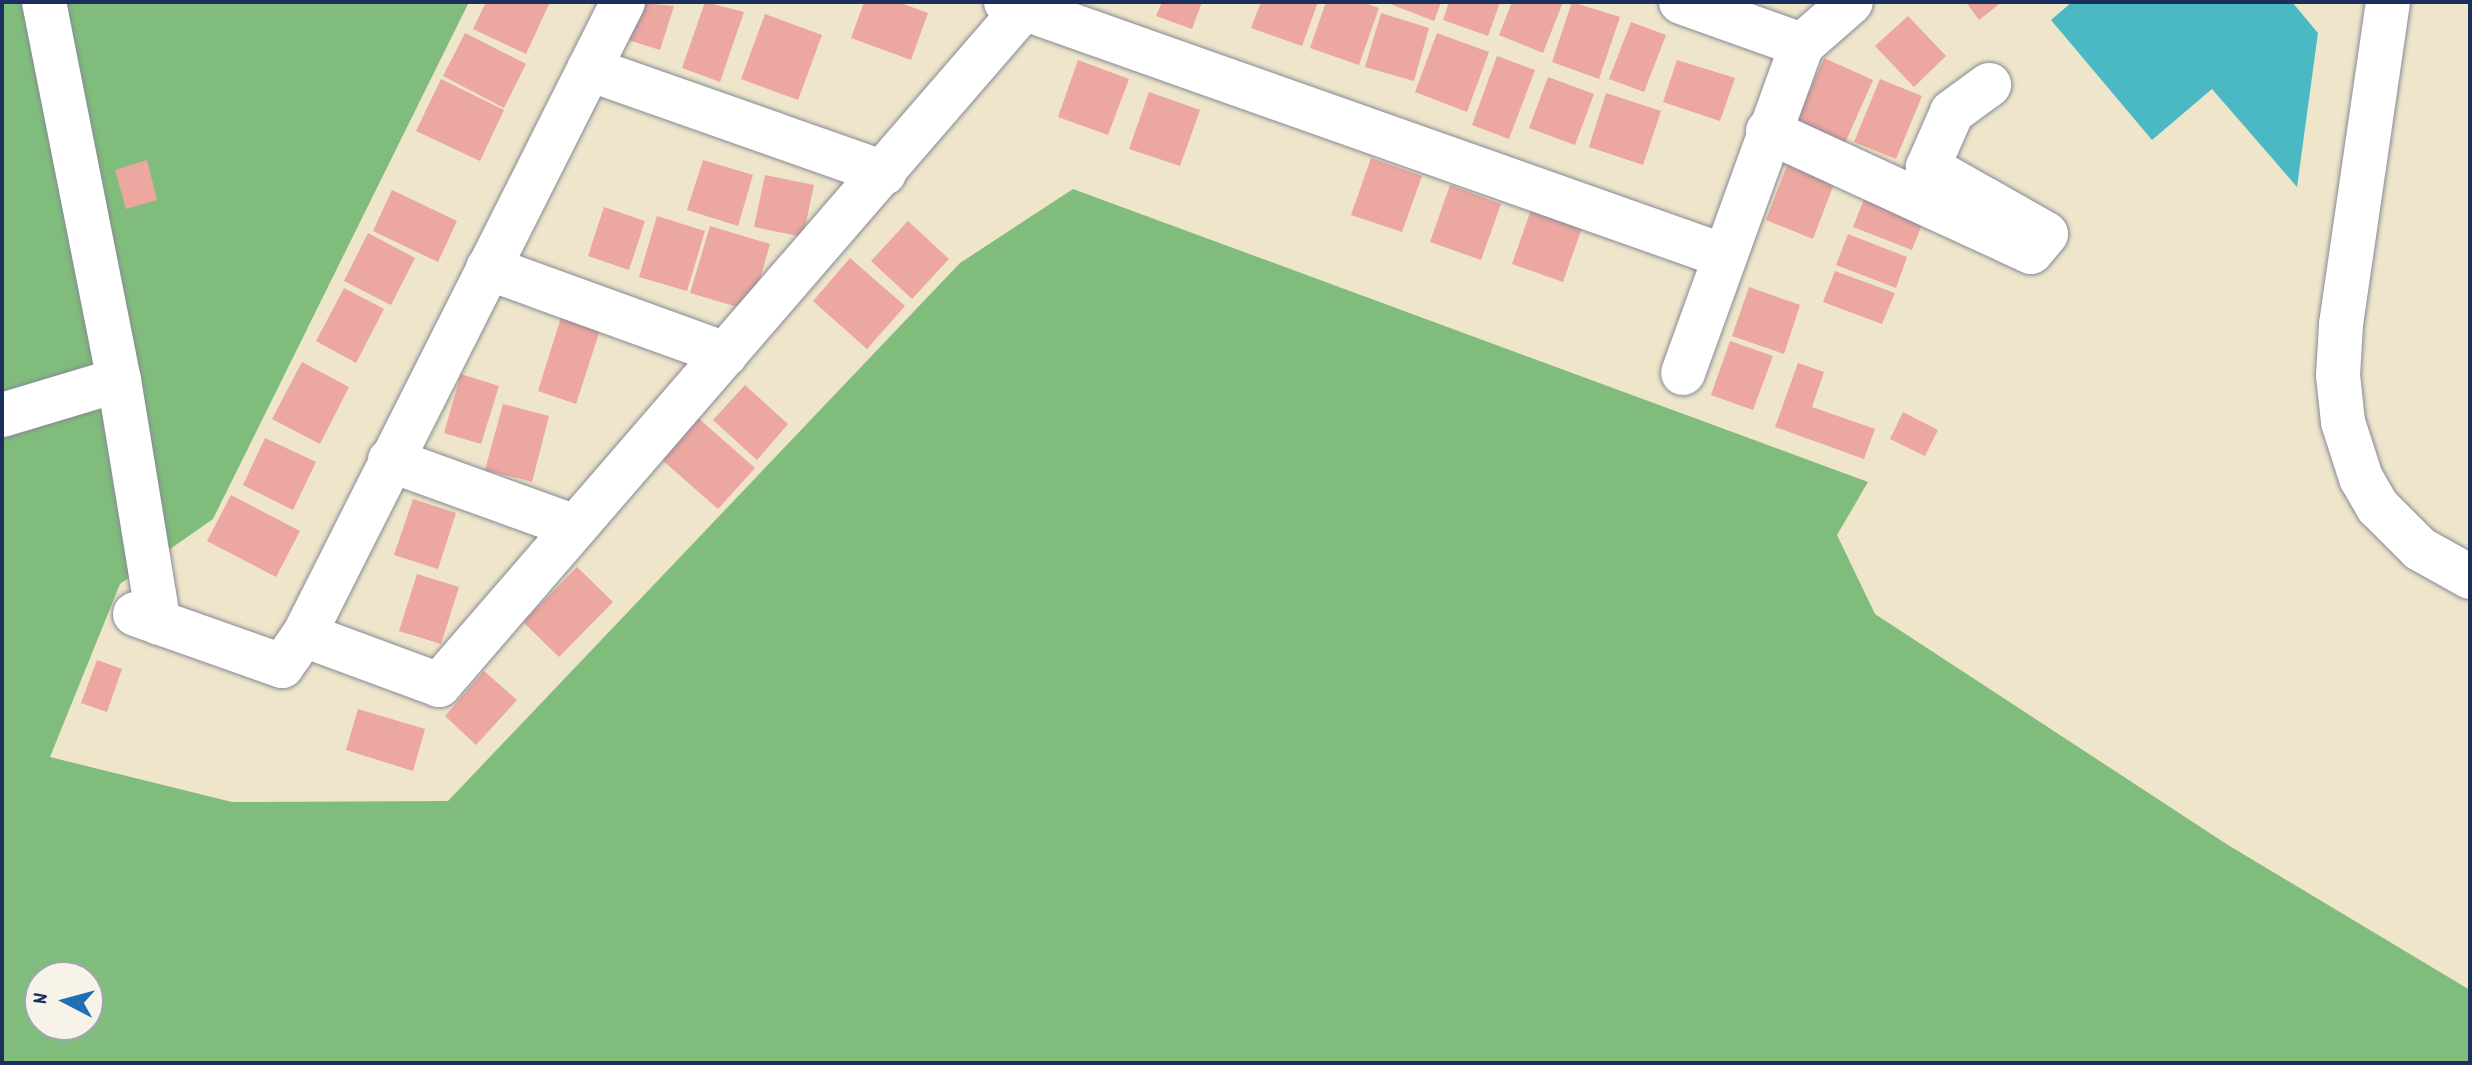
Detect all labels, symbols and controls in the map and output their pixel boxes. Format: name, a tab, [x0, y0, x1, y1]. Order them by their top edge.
north arrow	[24, 961, 104, 1041]
text: N	[26, 992, 58, 1006]

